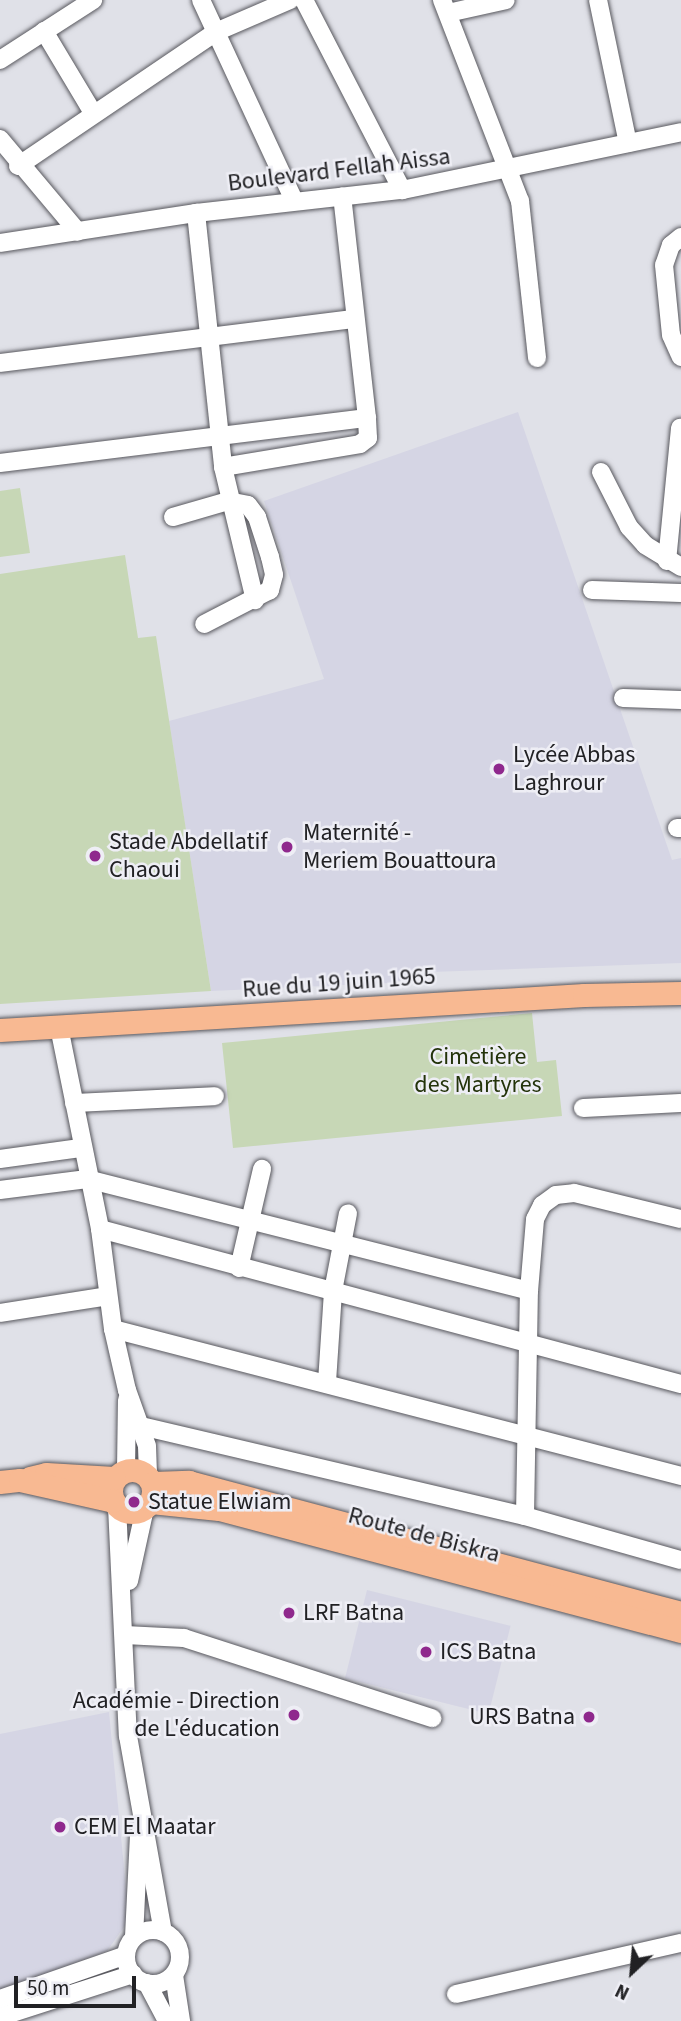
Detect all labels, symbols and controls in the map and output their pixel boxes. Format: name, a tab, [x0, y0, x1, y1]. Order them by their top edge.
street label: Boulevard Fellah Aissa	[226, 142, 452, 198]
place label: Lycée Abbas Laghrour	[513, 741, 635, 797]
marker: Lycée Abbas Laghrour	[491, 761, 507, 777]
place label: Maternité - Meriem Bouattoura	[303, 819, 496, 875]
place label: Stade Abdellatif Chaoui	[109, 828, 268, 884]
marker: Maternité - Meriem Bouattoura	[277, 837, 297, 857]
marker: Stade Abdellatif Chaoui	[87, 848, 103, 864]
street label: Rue du 19 juin 1965	[241, 962, 437, 1004]
park label: Cimetière des Martyres	[414, 1043, 542, 1099]
place label: Statue Elwiam	[148, 1488, 291, 1516]
marker: Statue Elwiam	[126, 1494, 142, 1510]
street label: Route de Biskra	[345, 1501, 503, 1569]
place label: LRF Batna	[303, 1599, 404, 1627]
marker: LRF Batna	[281, 1605, 297, 1621]
place label: ICS Batna	[440, 1638, 536, 1666]
marker: ICS Batna	[418, 1644, 434, 1660]
place label: Académie - Direction de L'éducation	[73, 1687, 280, 1743]
place label: URS Batna	[469, 1703, 575, 1731]
marker: Académie - Direction de L'éducation	[286, 1707, 302, 1723]
marker: URS Batna	[581, 1709, 597, 1725]
place label: CEM El Maatar	[74, 1813, 216, 1841]
marker: CEM El Maatar	[52, 1819, 68, 1835]
north arrow	[597, 1937, 667, 2007]
scale bar	[18, 1962, 140, 2006]
text: 50 m	[27, 1973, 69, 2003]
text: N	[611, 1976, 634, 2006]

